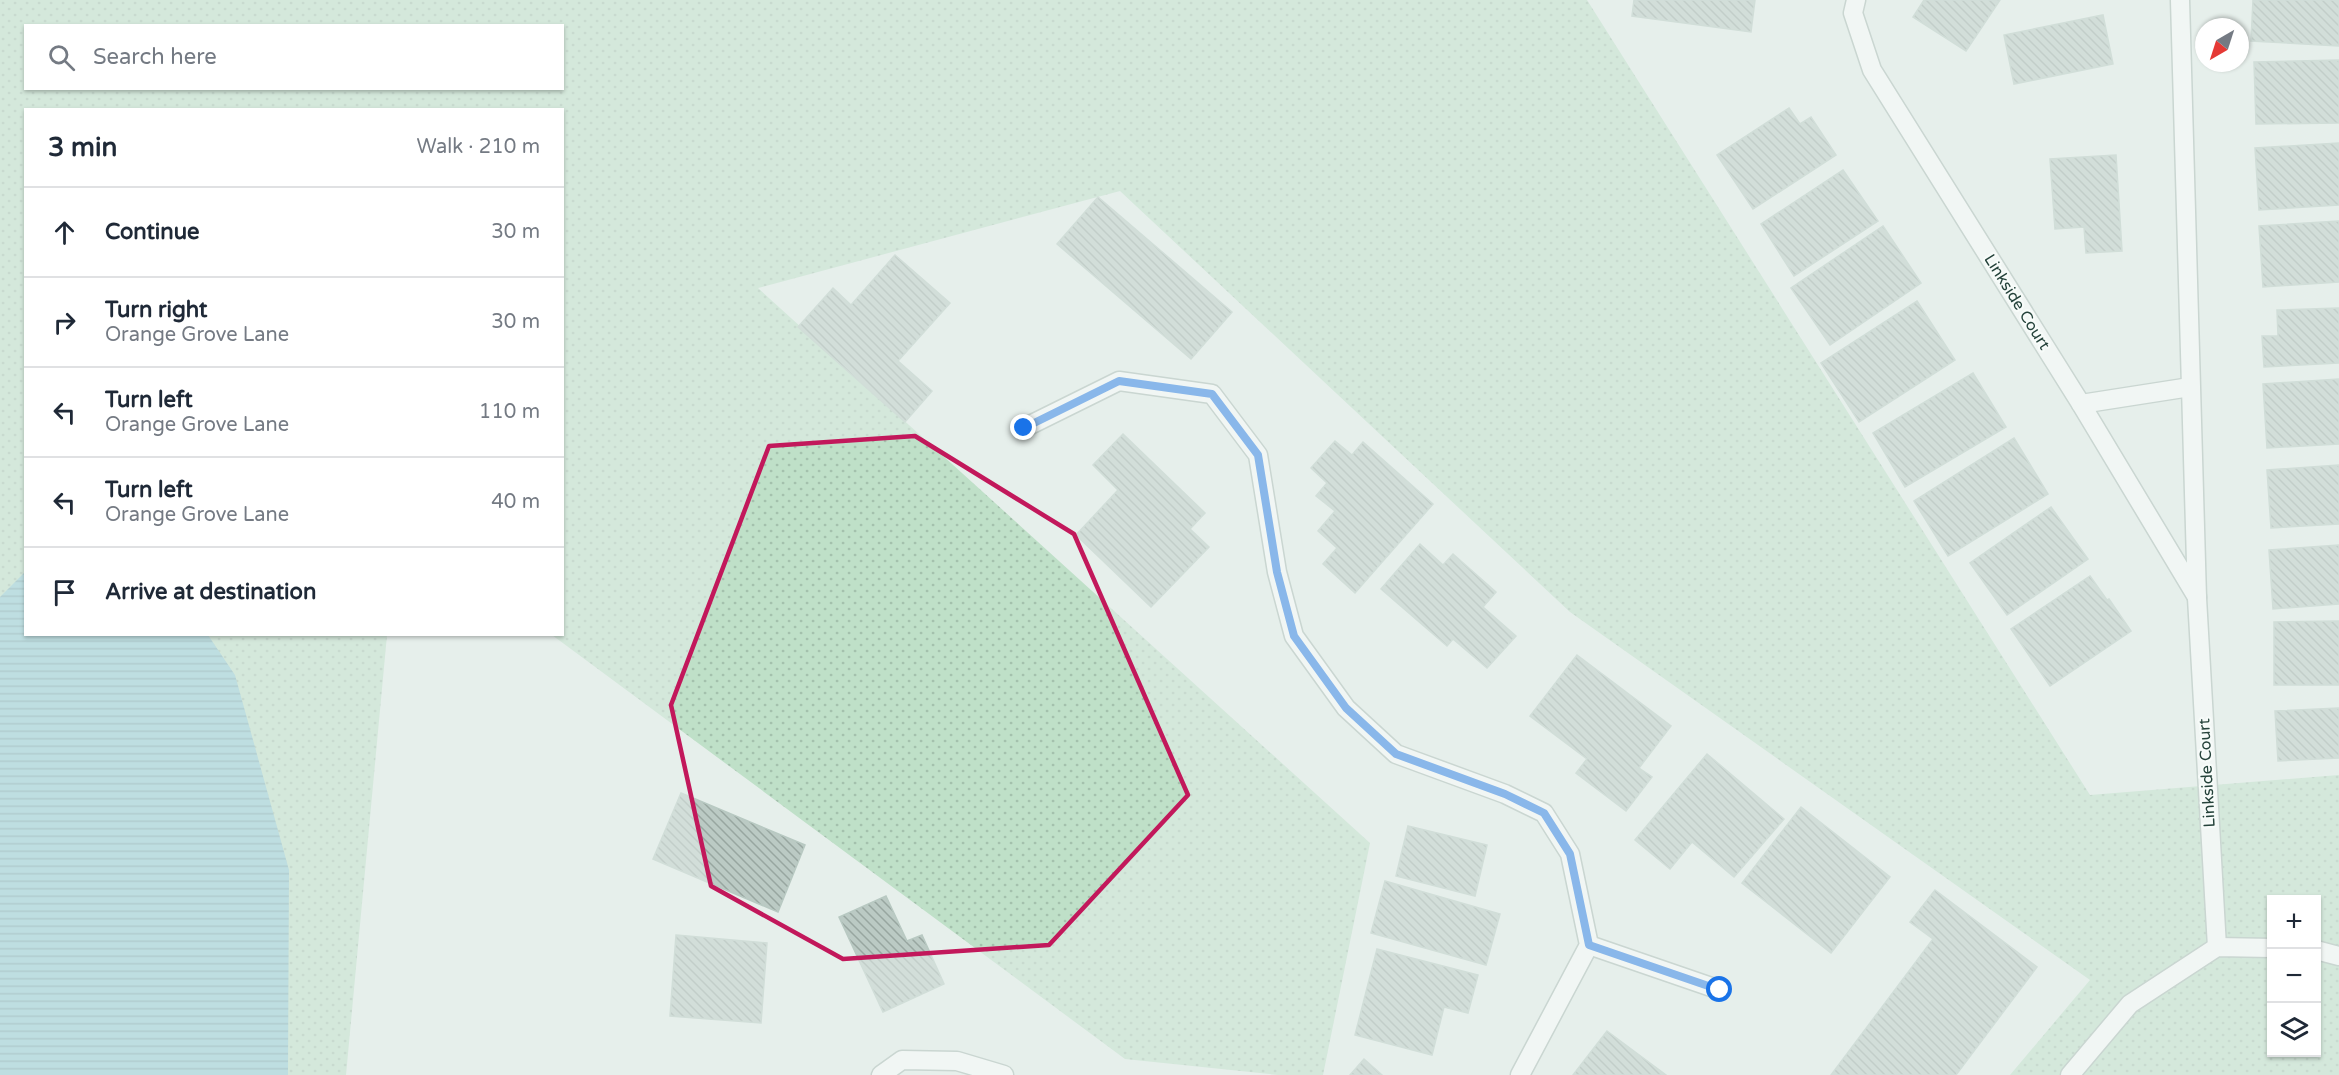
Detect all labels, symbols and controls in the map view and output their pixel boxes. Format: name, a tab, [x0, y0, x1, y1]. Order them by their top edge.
north arrow	[2195, 18, 2249, 72]
search box	[24, 24, 564, 90]
icon: search	[45, 41, 78, 74]
text: Search here	[93, 44, 217, 70]
text: 3 min	[48, 132, 117, 163]
text: Walk · 210 m	[417, 135, 540, 159]
icon: ahead	[48, 216, 81, 249]
text: Continue	[105, 219, 200, 245]
text: 30 m	[491, 220, 540, 244]
street label: Linkside Court	[1980, 250, 2054, 354]
text: Turn right	[105, 297, 207, 323]
icon: right	[48, 306, 81, 339]
text: 30 m	[491, 310, 540, 334]
text: Orange Grove Lane	[105, 323, 289, 347]
text: Turn left	[105, 387, 193, 413]
icon: left	[48, 396, 81, 429]
text: 110 m	[479, 400, 540, 424]
text: Orange Grove Lane	[105, 413, 289, 437]
route end	[1010, 414, 1036, 440]
text: Turn left	[105, 477, 193, 503]
icon: left	[48, 486, 81, 519]
text: 40 m	[491, 490, 540, 514]
text: Orange Grove Lane	[105, 503, 289, 527]
icon: arrive	[48, 576, 81, 609]
text: Arrive at destination	[105, 579, 316, 605]
street label: Linkside Court	[2194, 718, 2220, 828]
map controls	[2267, 895, 2321, 1057]
button: +	[2267, 895, 2321, 949]
button: −	[2267, 949, 2321, 1003]
route start	[1706, 976, 1732, 1002]
button: layers	[2267, 1003, 2321, 1057]

